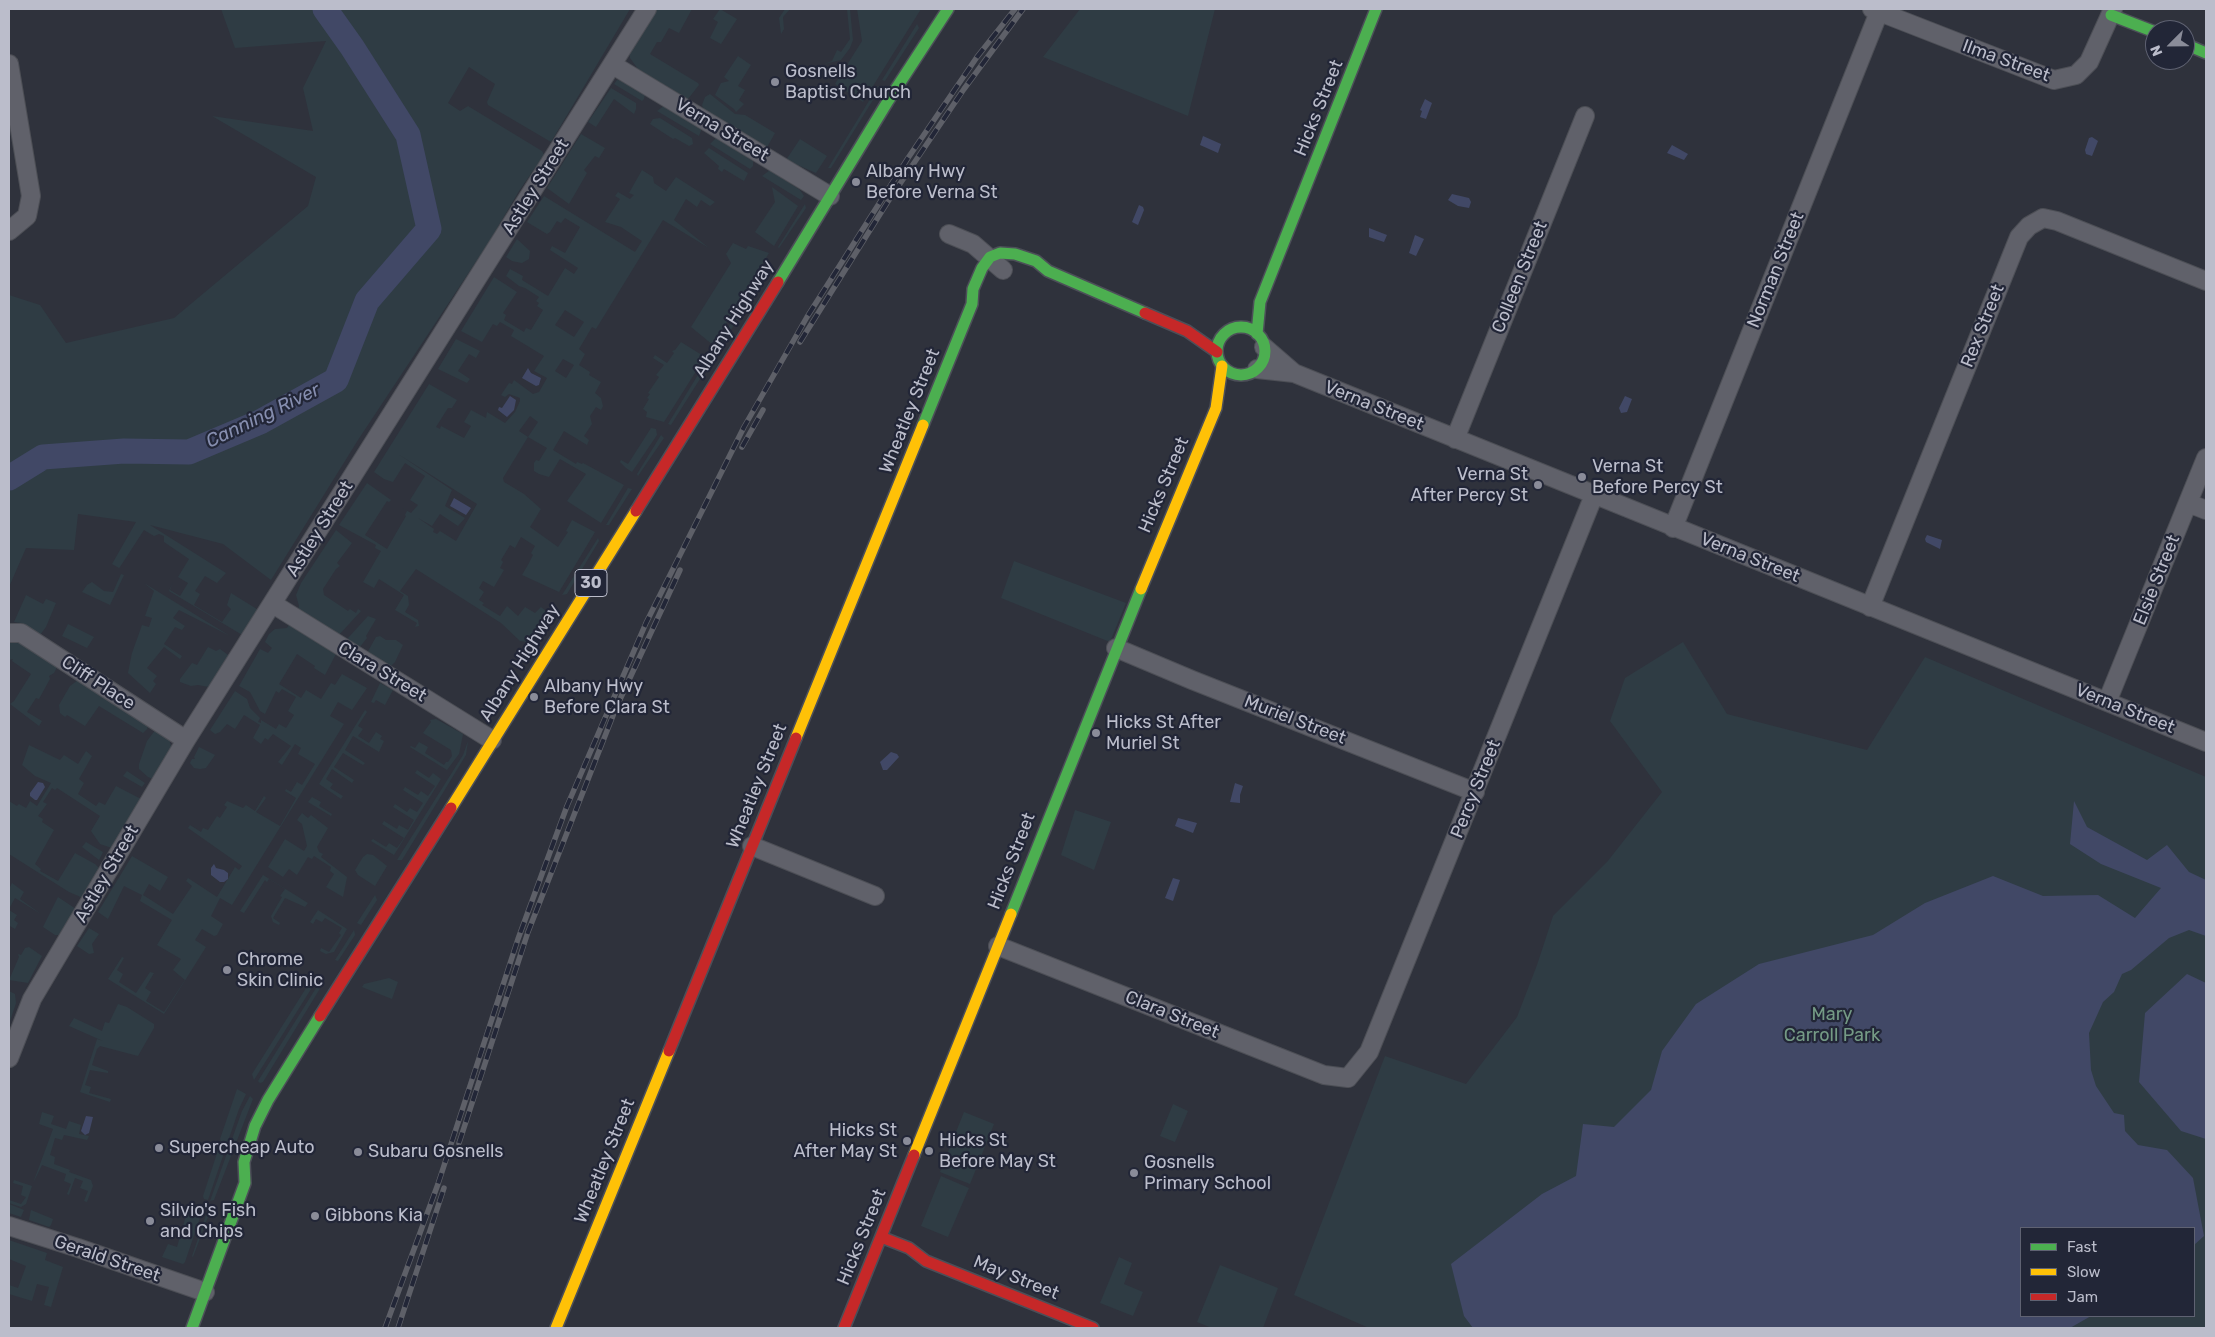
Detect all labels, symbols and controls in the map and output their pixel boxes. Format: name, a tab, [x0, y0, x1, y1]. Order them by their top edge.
north arrow	[2145, 20, 2195, 70]
street label: Ilma Street	[1959, 35, 2053, 87]
text: N	[2147, 43, 2166, 59]
street label: Hicks Street	[1290, 57, 1348, 159]
place label: Gosnells Baptist Church	[785, 61, 911, 104]
marker: Gosnells Baptist Church	[769, 76, 781, 88]
street label: Verna Street	[671, 94, 773, 166]
street label: Astley Street	[498, 135, 574, 239]
place label: Albany Hwy Before Verna St	[866, 161, 998, 203]
marker: Albany Hwy Before Verna St	[850, 176, 862, 188]
street label: Norman Street	[1743, 209, 1809, 331]
street label: Colleen Street	[1488, 218, 1552, 336]
street label: Albany Highway	[689, 256, 779, 382]
street label: Rex Street	[1957, 281, 2009, 371]
street label: Wheatley Street	[875, 345, 945, 477]
street label: Verna Street	[1321, 376, 1427, 436]
water label: Canning River	[202, 379, 324, 453]
street label: Hicks Street	[1134, 434, 1194, 536]
place label: Verna St Before Percy St	[1592, 456, 1723, 498]
place label: Verna St After Percy St	[1411, 464, 1528, 506]
marker: Verna St Before Percy St	[1576, 471, 1588, 483]
street label: Astley Street	[282, 477, 358, 581]
marker: Verna St After Percy St	[1532, 479, 1544, 491]
street label: Verna Street	[1697, 528, 1803, 588]
street label: Elsie Street	[2129, 532, 2185, 628]
road number: 30	[575, 570, 607, 596]
street label: Albany Highway	[475, 600, 565, 726]
street label: Clara Street	[334, 637, 430, 707]
street label: Cliff Place	[57, 651, 139, 715]
place label: Albany Hwy Before Clara St	[544, 676, 670, 719]
street label: Verna Street	[2072, 679, 2178, 739]
marker: Albany Hwy Before Clara St	[528, 691, 540, 703]
street label: Muriel Street	[1241, 691, 1349, 749]
place label: Hicks St After Muriel St	[1106, 712, 1221, 754]
street label: Wheatley Street	[722, 720, 792, 852]
marker: Hicks St After Muriel St	[1090, 727, 1102, 739]
street label: Percy Street	[1446, 737, 1506, 841]
street label: Hicks Street	[984, 810, 1040, 912]
street label: Astley Street	[70, 822, 144, 926]
place label: Chrome Skin Clinic	[237, 949, 323, 992]
marker: Chrome Skin Clinic	[221, 964, 233, 976]
street label: Clara Street	[1122, 986, 1222, 1044]
park label: Mary Carroll Park	[1784, 1004, 1880, 1046]
street label: Wheatley Street	[570, 1095, 640, 1227]
place label: Hicks St After May St	[793, 1120, 897, 1162]
place label: Hicks St Before May St	[939, 1130, 1056, 1172]
marker: Hicks St After May St	[901, 1135, 913, 1147]
place label: Supercheap Auto	[169, 1137, 315, 1159]
place label: Subaru Gosnells	[368, 1141, 503, 1163]
marker: Supercheap Auto	[153, 1142, 165, 1154]
marker: Hicks St Before May St	[923, 1145, 935, 1157]
marker: Subaru Gosnells	[352, 1146, 364, 1158]
place label: Gosnells Primary School	[1144, 1152, 1271, 1194]
marker: Gosnells Primary School	[1128, 1167, 1140, 1179]
street label: Hicks Street	[833, 1186, 891, 1288]
place label: Silvio's Fish and Chips	[160, 1200, 256, 1242]
place label: Gibbons Kia	[325, 1205, 423, 1227]
marker: Gibbons Kia	[309, 1210, 321, 1222]
marker: Silvio's Fish and Chips	[144, 1215, 156, 1227]
legend	[2020, 1227, 2195, 1317]
street label: Gerald Street	[51, 1231, 163, 1287]
text: Fast	[2067, 1238, 2097, 1256]
street label: May Street	[970, 1251, 1062, 1305]
text: Slow	[2067, 1263, 2100, 1281]
text: Jam	[2067, 1288, 2098, 1306]

